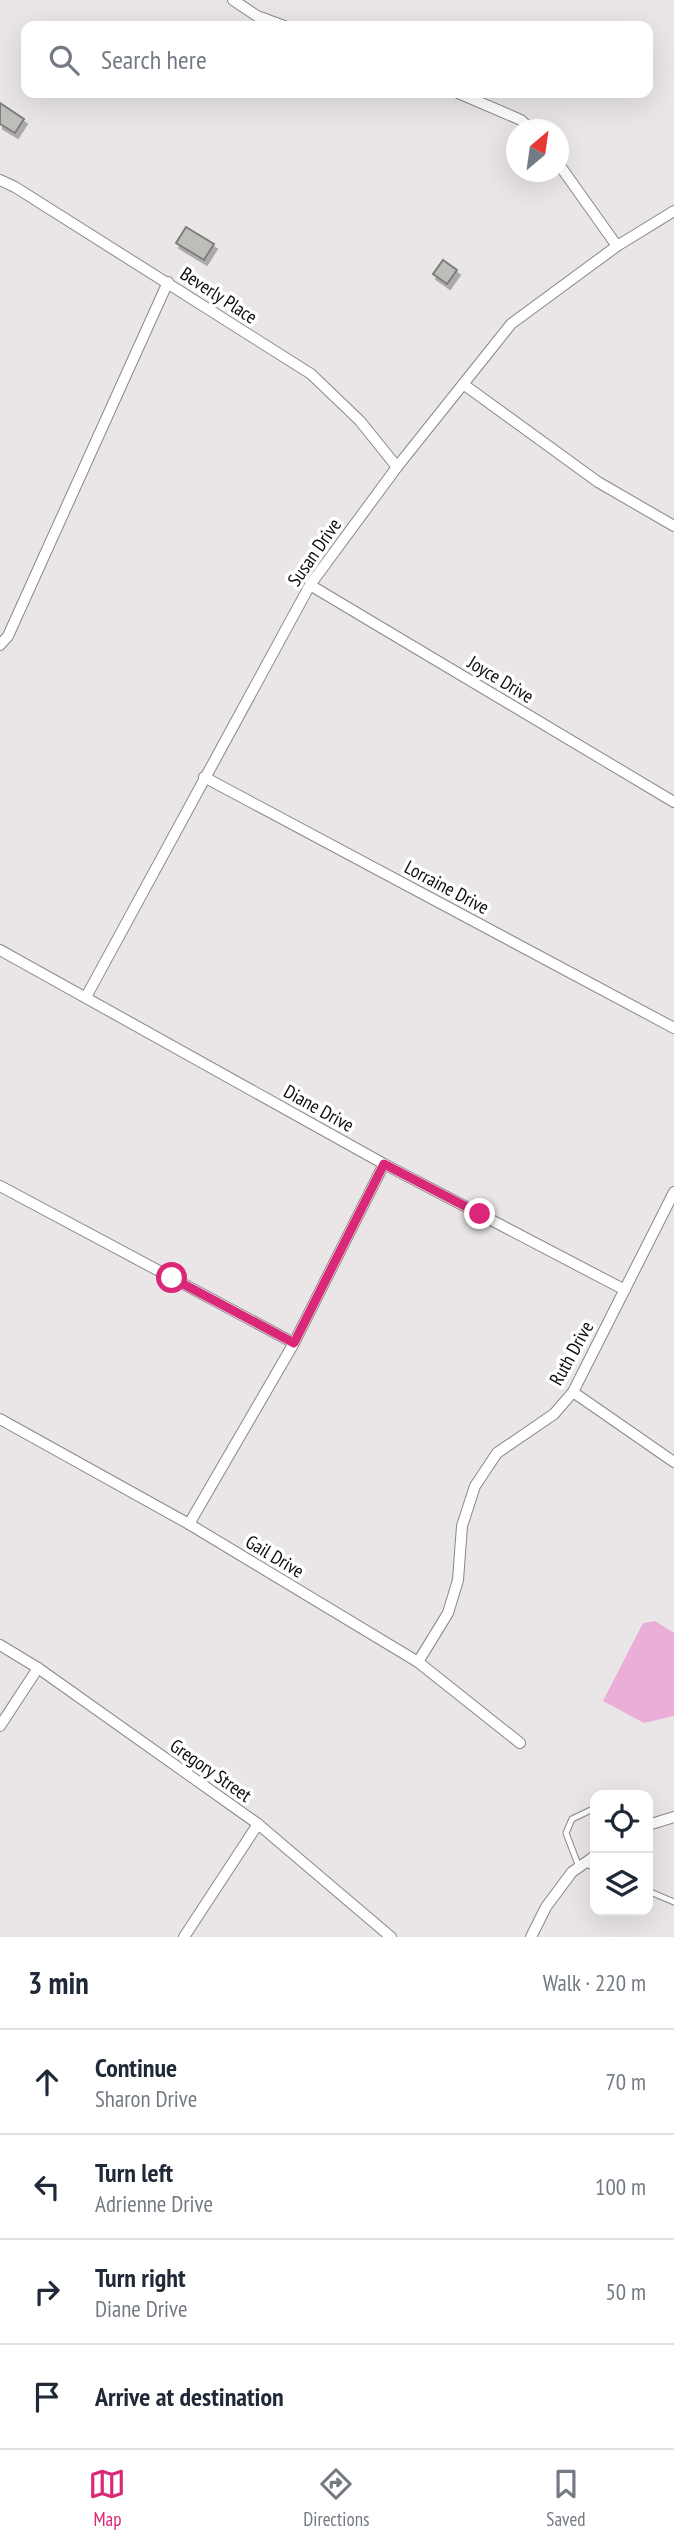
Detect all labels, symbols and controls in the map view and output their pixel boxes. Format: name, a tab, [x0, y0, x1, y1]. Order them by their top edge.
search box	[21, 21, 653, 98]
icon: search	[45, 41, 83, 79]
text: Search here	[101, 43, 207, 76]
north arrow	[506, 119, 569, 182]
street label: Beverly Place	[176, 261, 262, 329]
street label: Susan Drive	[282, 513, 346, 591]
street label: Joyce Drive	[463, 650, 538, 708]
street label: Lorraine Drive	[401, 855, 493, 919]
street label: Diane Drive	[280, 1079, 358, 1137]
route end	[464, 1198, 495, 1229]
route start	[156, 1262, 187, 1293]
street label: Ruth Drive	[544, 1317, 598, 1389]
street label: Gail Drive	[241, 1529, 309, 1583]
street label: Gregory Street	[166, 1733, 257, 1807]
map controls	[590, 1790, 653, 1916]
button: locate	[590, 1790, 653, 1853]
button: layers	[590, 1853, 653, 1916]
text: 3 min	[28, 1963, 89, 2002]
text: Walk · 220 m	[543, 1968, 646, 1997]
text: Continue	[95, 2051, 177, 2084]
icon: ahead	[28, 2063, 66, 2101]
text: 70 m	[605, 2067, 646, 2096]
text: Sharon Drive	[95, 2084, 197, 2113]
text: Turn left	[95, 2156, 173, 2189]
icon: left	[28, 2168, 66, 2206]
text: 100 m	[595, 2172, 646, 2201]
text: Adrienne Drive	[95, 2189, 213, 2218]
text: Turn right	[95, 2261, 186, 2294]
icon: right	[28, 2273, 66, 2311]
text: 50 m	[605, 2277, 646, 2306]
text: Diane Drive	[95, 2294, 188, 2323]
icon: arrive	[28, 2378, 66, 2416]
text: Arrive at destination	[95, 2380, 284, 2413]
tab: Map	[88, 2465, 126, 2531]
tab: Directions	[303, 2465, 369, 2531]
tab: Saved	[546, 2465, 586, 2531]

